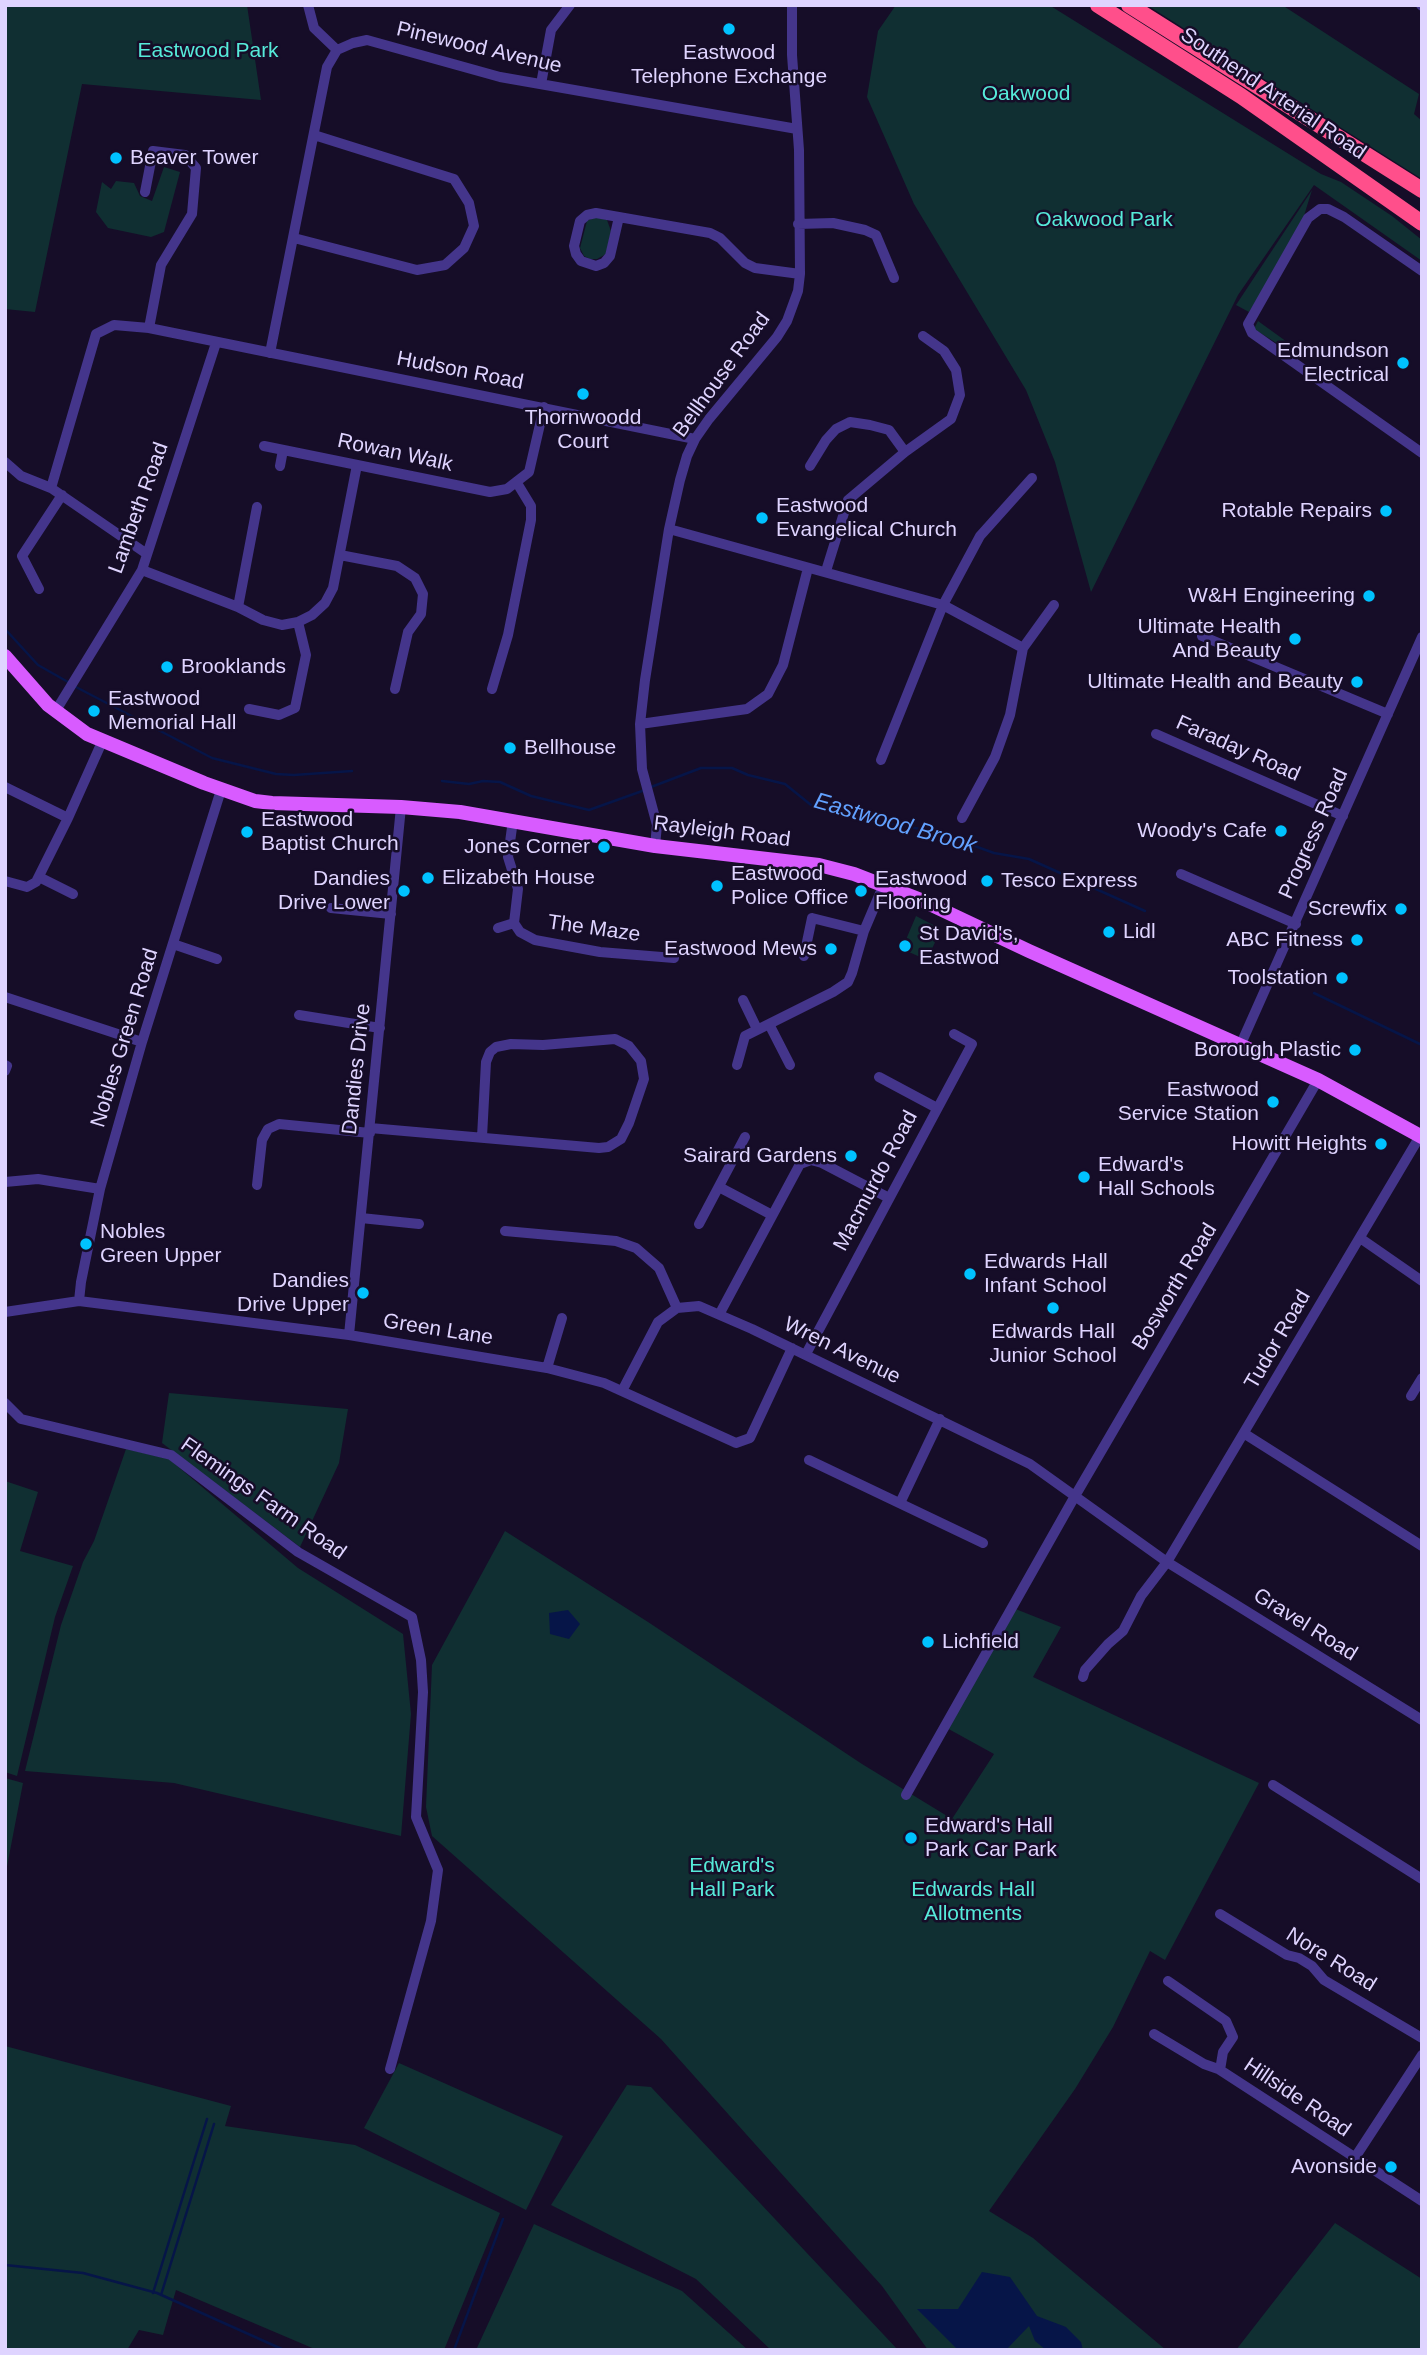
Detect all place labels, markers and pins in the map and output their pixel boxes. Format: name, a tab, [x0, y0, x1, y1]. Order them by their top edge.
marker: Eastwood Telephone Exchange	[721, 21, 737, 37]
place label: Eastwood Telephone Exchange	[631, 40, 827, 90]
place label: Beaver Tower	[130, 145, 258, 171]
marker: Beaver Tower	[108, 150, 124, 166]
place label: Edmundson Electrical	[1277, 338, 1389, 388]
marker: Edmundson Electrical	[1395, 355, 1411, 371]
marker: Thornwoodd Court	[575, 386, 591, 402]
place label: Thornwoodd Court	[525, 405, 641, 455]
place label: Eastwood Evangelical Church	[776, 493, 957, 543]
place label: Rotable Repairs	[1221, 498, 1372, 524]
marker: Rotable Repairs	[1378, 503, 1394, 519]
marker: Eastwood Evangelical Church	[754, 510, 770, 526]
place label: W&H Engineering	[1188, 583, 1355, 609]
marker: W&H Engineering	[1361, 588, 1377, 604]
place label: Ultimate Health And Beauty	[1137, 614, 1281, 664]
marker: Ultimate Health And Beauty	[1287, 631, 1303, 647]
place label: Brooklands	[181, 654, 286, 680]
marker: Brooklands	[159, 659, 175, 675]
place label: Ultimate Health and Beauty	[1087, 669, 1343, 695]
marker: Ultimate Health and Beauty	[1349, 674, 1365, 690]
place label: Eastwood Memorial Hall	[108, 686, 236, 736]
marker: Eastwood Memorial Hall	[86, 703, 102, 719]
place label: Bellhouse	[524, 735, 616, 761]
marker: Bellhouse	[502, 740, 518, 756]
place label: Eastwood Baptist Church	[261, 807, 399, 857]
place label: Woody's Cafe	[1137, 818, 1267, 844]
marker: Woody's Cafe	[1273, 823, 1289, 839]
marker: Eastwood Baptist Church	[239, 824, 255, 840]
place label: Jones Corner	[464, 834, 590, 860]
marker: Jones Corner	[596, 839, 612, 855]
place label: Eastwood Police Office	[731, 861, 848, 911]
place label: Elizabeth House	[442, 865, 595, 891]
place label: Dandies Drive Lower	[278, 866, 390, 916]
place label: Eastwood Flooring	[875, 866, 967, 916]
place label: Tesco Express	[1001, 868, 1138, 894]
marker: Elizabeth House	[420, 870, 436, 886]
marker: Tesco Express	[979, 873, 995, 889]
marker: Eastwood Police Office	[709, 878, 725, 894]
marker: Dandies Drive Lower	[396, 883, 412, 899]
marker: Eastwood Flooring	[853, 883, 869, 899]
place label: Screwfix	[1308, 896, 1387, 922]
marker: Screwfix	[1393, 901, 1409, 917]
place label: Lidl	[1123, 919, 1156, 945]
place label: St David's, Eastwod	[919, 921, 1019, 971]
marker: Lidl	[1101, 924, 1117, 940]
place label: ABC Fitness	[1226, 927, 1343, 953]
marker: ABC Fitness	[1349, 932, 1365, 948]
place label: Eastwood Mews	[664, 936, 817, 962]
marker: St David's, Eastwod	[897, 938, 913, 954]
marker: Eastwood Mews	[823, 941, 839, 957]
place label: Toolstation	[1228, 965, 1328, 991]
marker: Toolstation	[1334, 970, 1350, 986]
place label: Borough Plastic	[1194, 1037, 1341, 1063]
marker: Borough Plastic	[1347, 1042, 1363, 1058]
place label: Eastwood Service Station	[1118, 1077, 1259, 1127]
marker: Eastwood Service Station	[1265, 1094, 1281, 1110]
place label: Howitt Heights	[1232, 1131, 1367, 1157]
marker: Howitt Heights	[1373, 1136, 1389, 1152]
place label: Sairard Gardens	[683, 1143, 837, 1169]
marker: Sairard Gardens	[843, 1148, 859, 1164]
place label: Edward's Hall Schools	[1098, 1152, 1215, 1202]
marker: Edward's Hall Schools	[1076, 1169, 1092, 1185]
place label: Nobles Green Upper	[100, 1219, 221, 1269]
marker: Nobles Green Upper	[78, 1236, 94, 1252]
place label: Edwards Hall Infant School	[984, 1249, 1108, 1299]
marker: Edwards Hall Infant School	[962, 1266, 978, 1282]
place label: Dandies Drive Upper	[237, 1268, 349, 1318]
marker: Dandies Drive Upper	[355, 1285, 371, 1301]
marker: Edwards Hall Junior School	[1045, 1300, 1061, 1316]
place label: Edwards Hall Junior School	[989, 1319, 1117, 1369]
place label: Lichfield	[942, 1629, 1019, 1655]
marker: Lichfield	[920, 1634, 936, 1650]
place label: Edward's Hall Park Car Park	[925, 1813, 1057, 1863]
marker: Edward's Hall Park Car Park	[903, 1830, 919, 1846]
place label: Avonside	[1291, 2154, 1377, 2180]
marker: Avonside	[1383, 2159, 1399, 2175]

